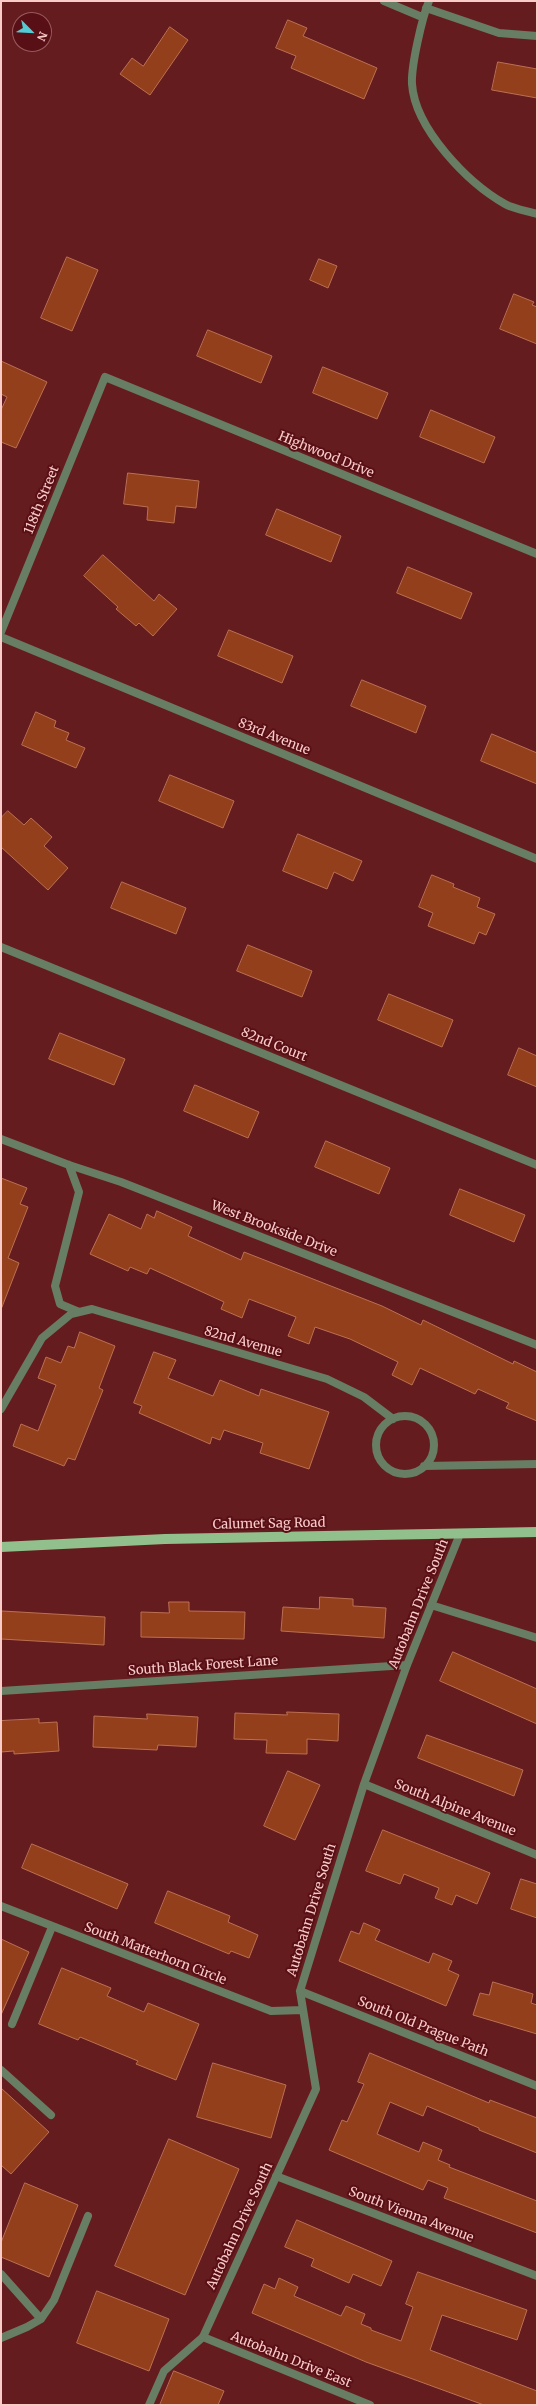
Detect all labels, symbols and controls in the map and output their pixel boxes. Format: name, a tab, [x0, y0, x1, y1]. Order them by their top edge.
north arrow	[12, 12, 52, 52]
text: N	[34, 30, 50, 43]
street label: Highwood Drive	[276, 429, 376, 481]
street label: 118th Street	[21, 463, 63, 537]
street label: 83rd Avenue	[236, 715, 312, 759]
street label: 82nd Court	[239, 1025, 309, 1065]
street label: West Brookside Drive	[209, 1198, 339, 1260]
street label: 82nd Avenue	[202, 1323, 284, 1361]
street label: Calumet Sag Road	[212, 1515, 326, 1533]
street label: Autobahn Drive South	[386, 1537, 452, 1671]
street label: South Black Forest Lane	[128, 1653, 278, 1679]
street label: South Alpine Avenue	[392, 1776, 518, 1840]
street label: Autobahn Drive South	[284, 1842, 340, 1978]
street label: South Matterhorn Circle	[82, 1920, 228, 1988]
street label: South Old Prague Path	[355, 1994, 491, 2060]
street label: Autobahn Drive South	[204, 2160, 276, 2292]
street label: South Vienna Avenue	[346, 2184, 476, 2246]
street label: Autobahn Drive East	[229, 2329, 353, 2391]

